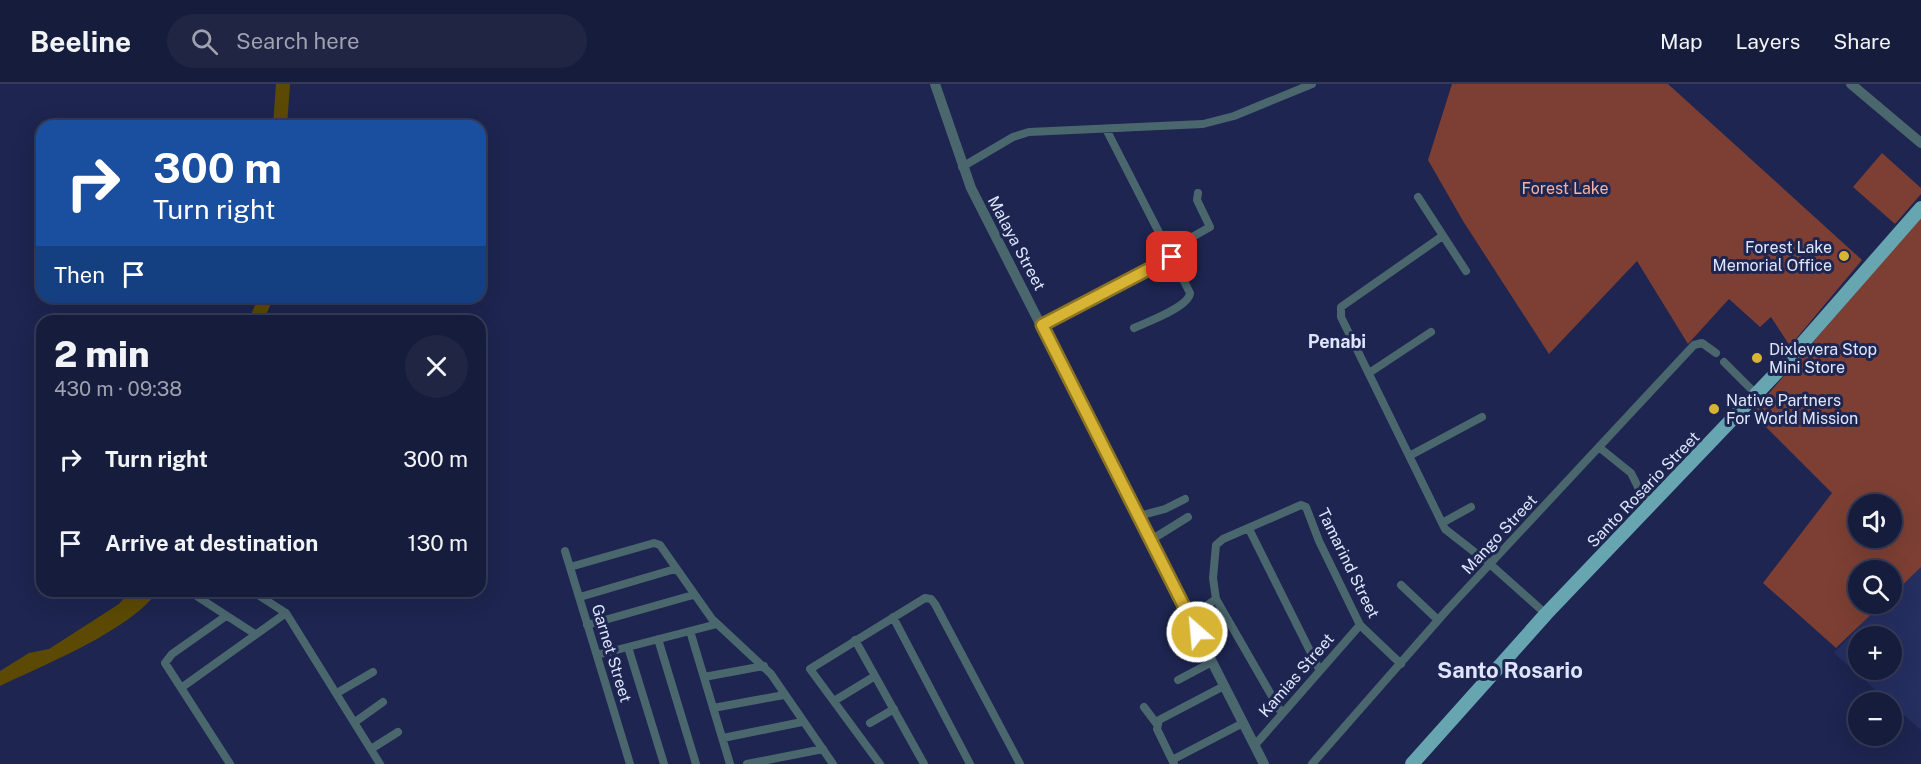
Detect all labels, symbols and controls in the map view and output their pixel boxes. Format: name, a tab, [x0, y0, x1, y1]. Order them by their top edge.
search box	[167, 14, 587, 68]
text: Beeline	[30, 25, 131, 58]
icon: search	[188, 25, 221, 58]
text: Search here	[236, 28, 360, 54]
text: Map	[1660, 29, 1703, 54]
text: Layers	[1736, 29, 1800, 54]
text: Share	[1833, 29, 1891, 54]
text: 300 m	[153, 143, 282, 192]
icon: right	[54, 144, 132, 222]
park label: Forest Lake	[1522, 179, 1608, 198]
text: Turn right	[153, 193, 276, 225]
street label: Malaya Street	[984, 193, 1049, 294]
pin	[1146, 231, 1197, 282]
place label: Forest Lake Memorial Office	[1713, 238, 1832, 275]
icon: arrive	[1155, 240, 1188, 273]
marker: Forest Lake Memorial Office	[1837, 249, 1851, 263]
icon: arrive	[117, 258, 150, 291]
text: Then	[54, 262, 105, 288]
district label: Penabi	[1308, 331, 1366, 352]
text: 2 min	[54, 333, 150, 375]
button: close	[405, 335, 468, 398]
place label: Dixlevera Stop Mini Store	[1769, 340, 1877, 377]
marker: Dixlevera Stop Mini Store	[1750, 351, 1764, 365]
text: 430 m · 09:38	[54, 377, 182, 401]
place label: Native Partners For World Mission	[1726, 391, 1858, 428]
marker: Native Partners For World Mission	[1707, 402, 1721, 416]
street label: Santo Rosario Street	[1583, 428, 1704, 551]
icon: right	[54, 443, 87, 476]
text: Turn right	[105, 446, 208, 472]
text: 300 m	[403, 446, 468, 472]
street label: Mango Street	[1458, 491, 1541, 578]
map controls	[1848, 494, 1902, 746]
button: sound	[1848, 494, 1902, 548]
street label: Tamarind Street	[1314, 505, 1383, 621]
icon: arrive	[54, 527, 87, 560]
text: Arrive at destination	[105, 530, 318, 556]
text: 130 m	[407, 530, 468, 556]
button: search	[1848, 560, 1902, 614]
position arrow	[1165, 600, 1229, 664]
street label: Garnet Street	[588, 602, 635, 705]
button: +	[1848, 626, 1902, 680]
street label: Kamias Street	[1255, 630, 1338, 721]
district label: Santo Rosario	[1437, 657, 1583, 683]
button: −	[1848, 692, 1902, 746]

